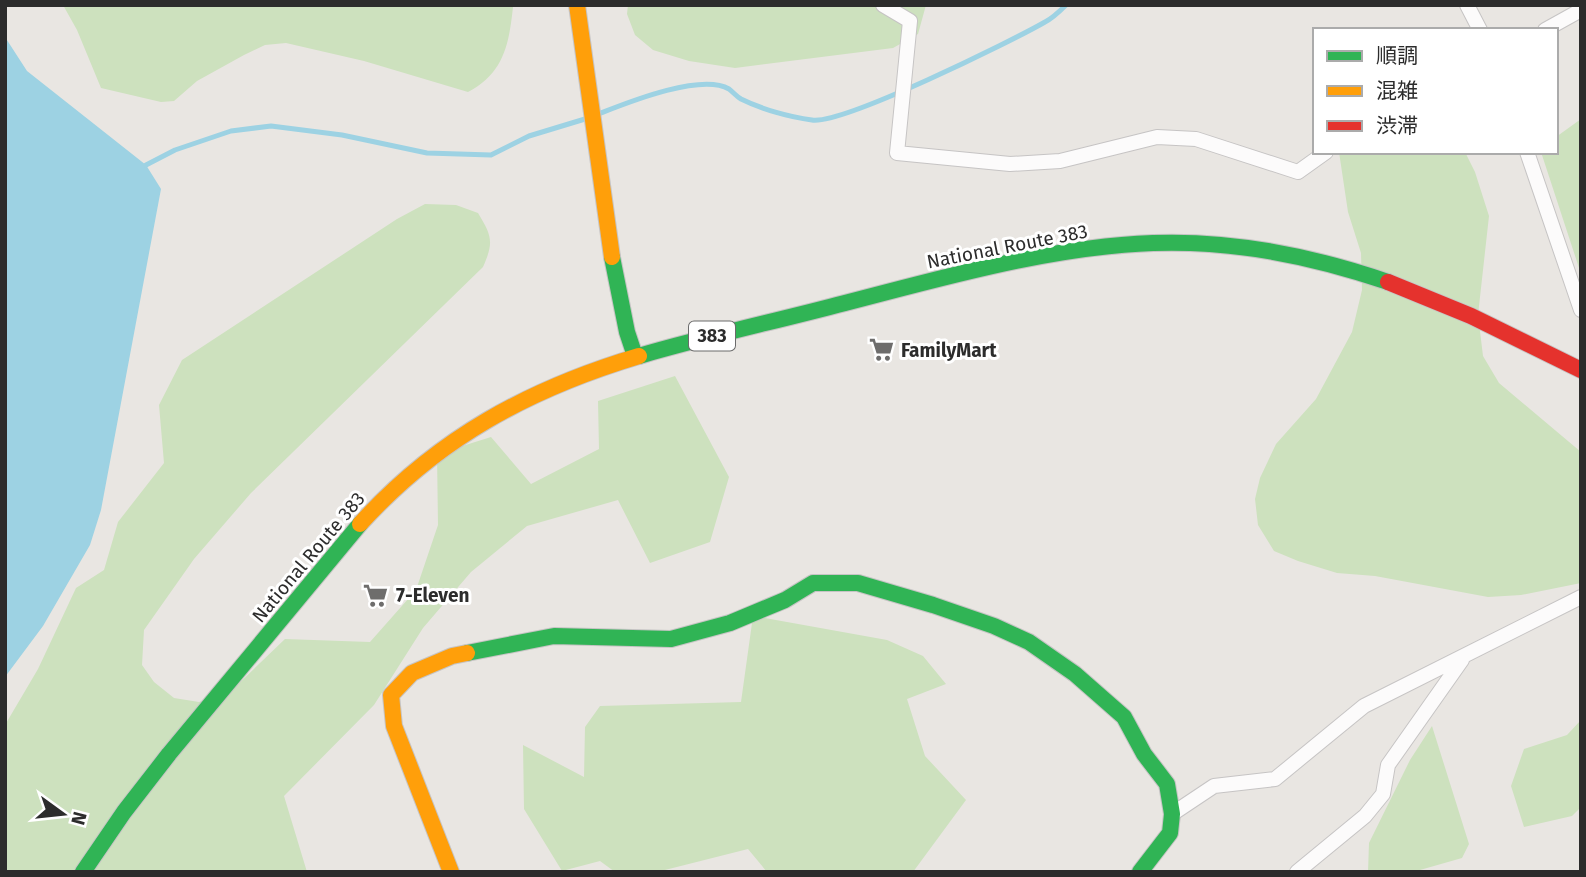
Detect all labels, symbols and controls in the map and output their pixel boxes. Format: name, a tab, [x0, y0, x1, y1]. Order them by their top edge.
legend	[1313, 28, 1558, 154]
text: 順調	[1376, 43, 1418, 69]
text: 混雑	[1376, 78, 1418, 104]
text: 渋滞	[1376, 113, 1418, 139]
street label: National Route 383	[925, 220, 1089, 273]
road number: 383	[689, 322, 735, 350]
supermarket icon: FamilyMart	[867, 336, 895, 364]
place label: FamilyMart	[901, 339, 997, 362]
street label: National Route 383	[247, 487, 370, 627]
supermarket icon: 7-Eleven	[362, 581, 390, 609]
place label: 7-Eleven	[396, 584, 469, 607]
north arrow	[28, 779, 98, 849]
text: N	[66, 809, 92, 827]

